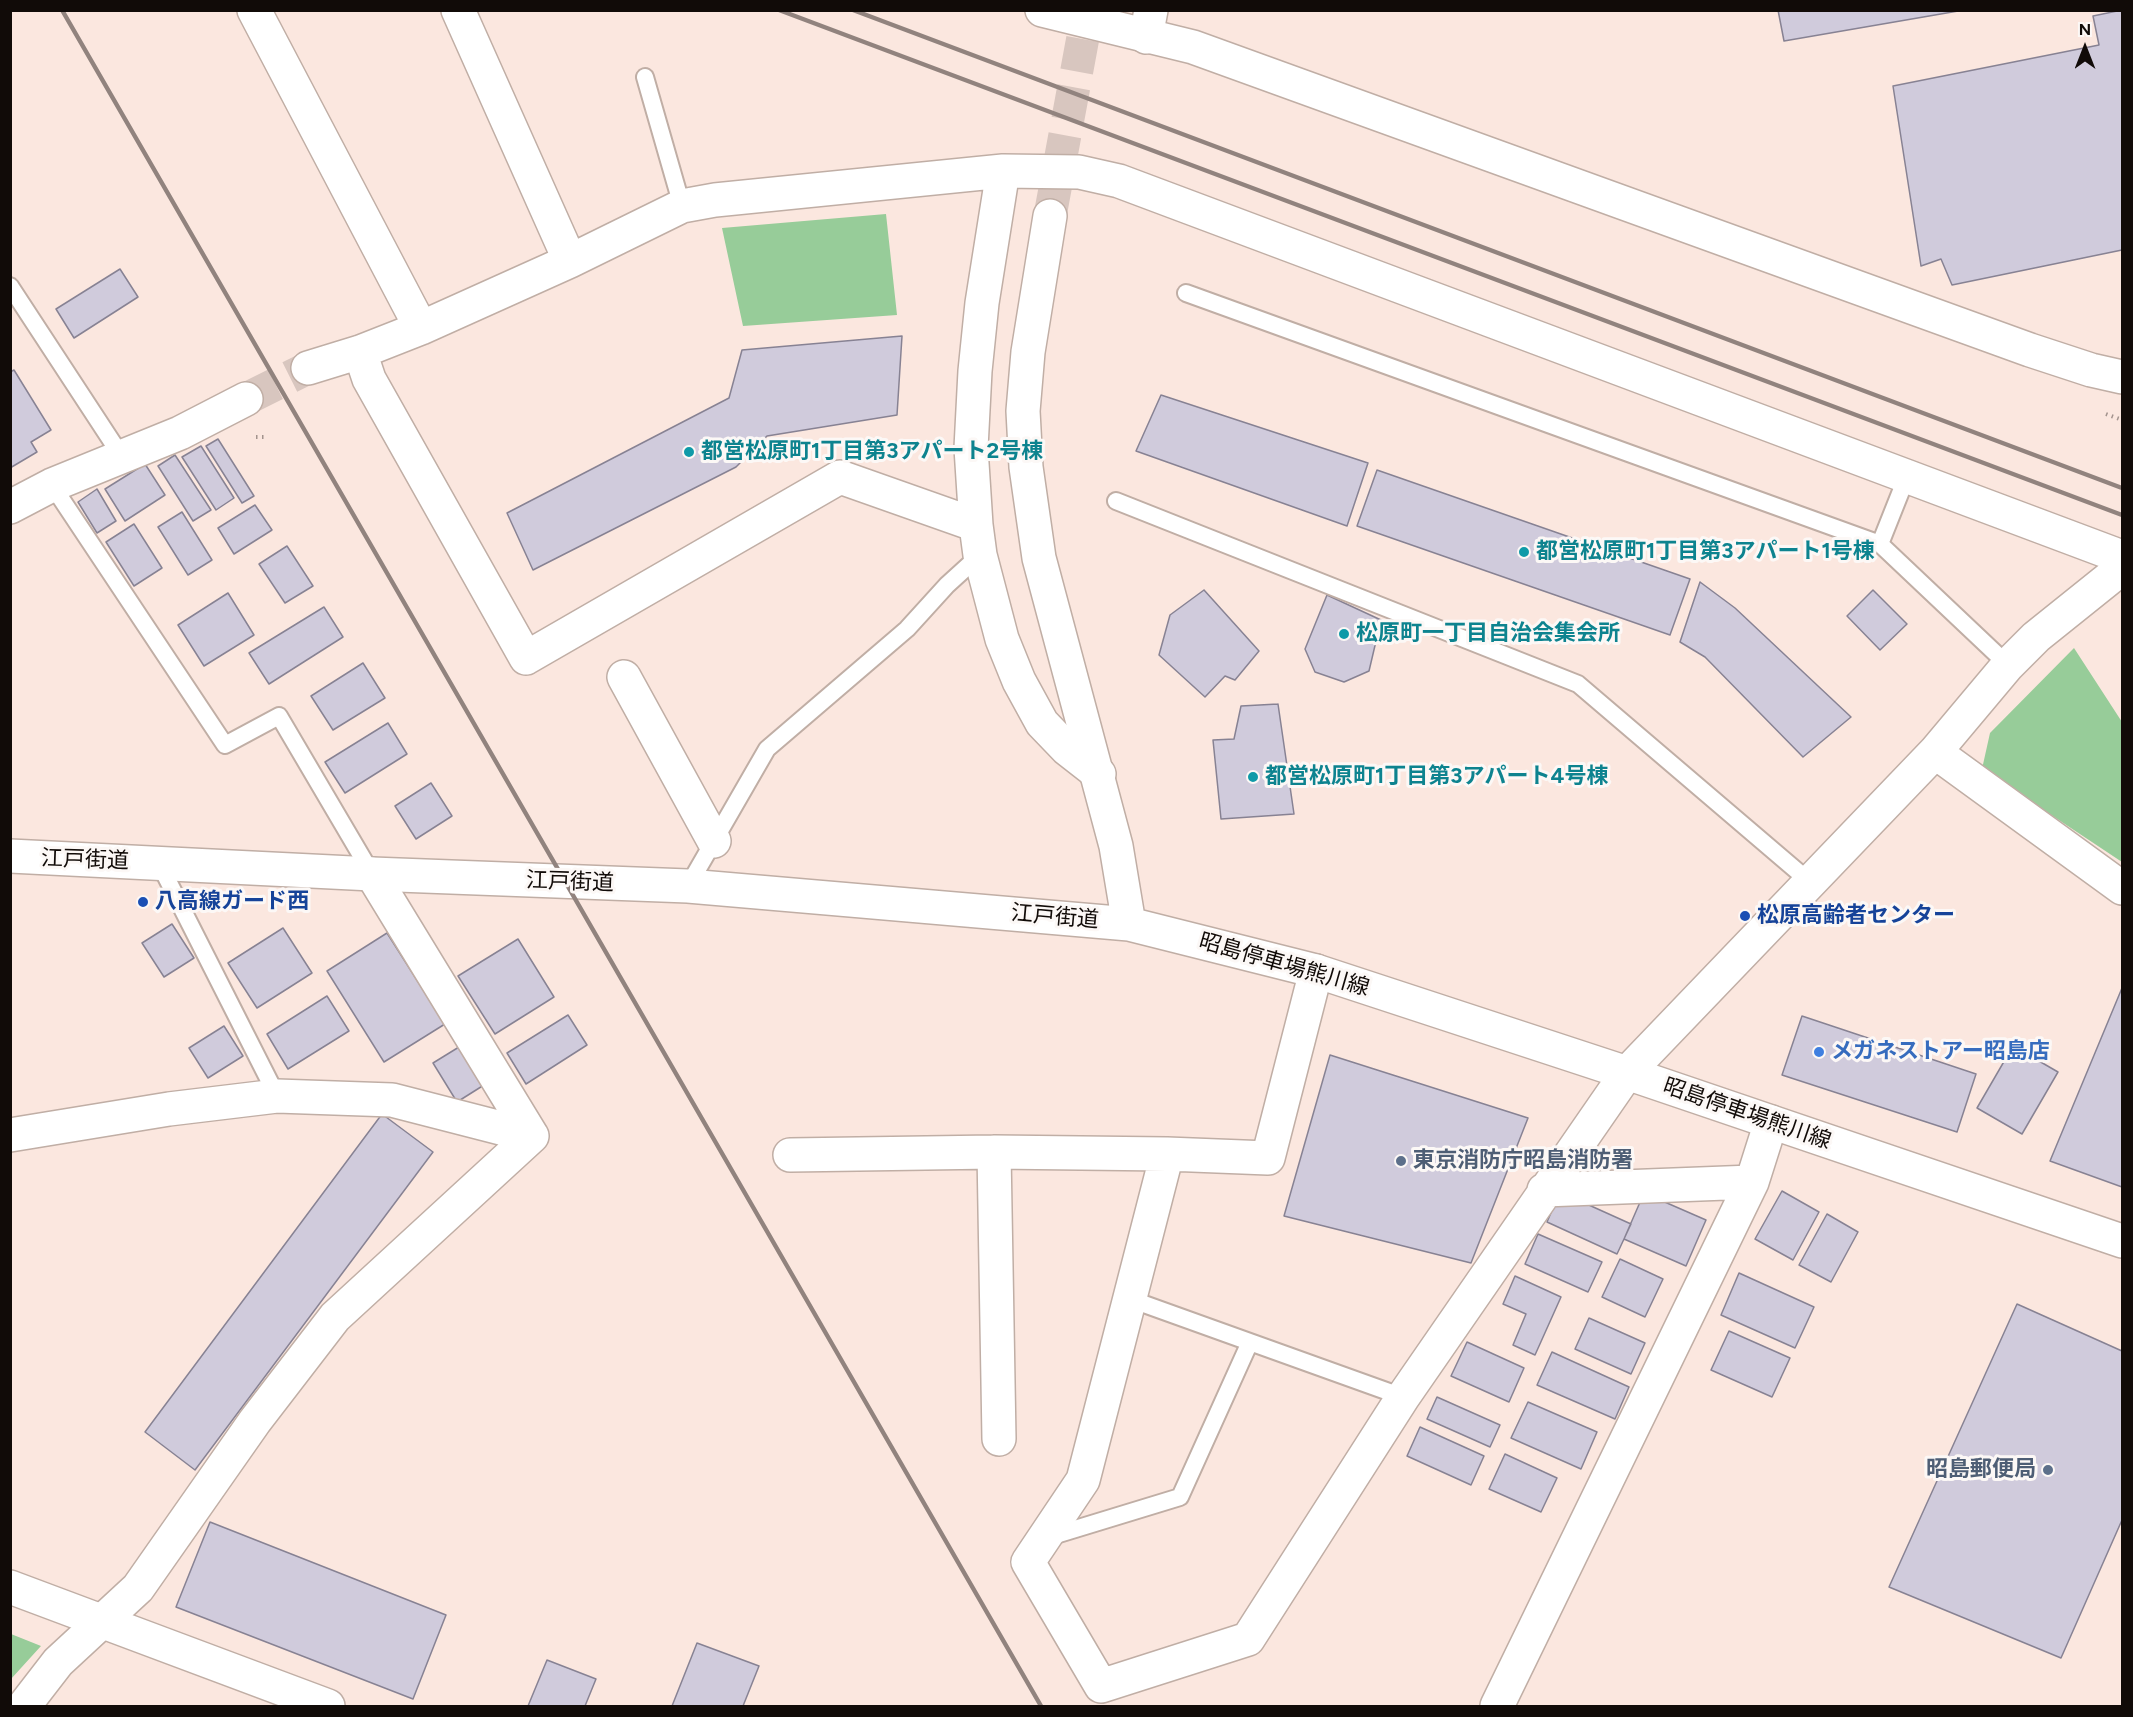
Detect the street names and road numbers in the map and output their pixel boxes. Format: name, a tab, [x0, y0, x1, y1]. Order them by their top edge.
street label: 江戸街道	[41, 845, 129, 875]
street label: 江戸街道	[526, 867, 614, 897]
street label: 江戸街道	[1010, 900, 1100, 934]
street label: 昭島停車場熊川線	[1196, 928, 1372, 1002]
street label: 昭島停車場熊川線	[1659, 1073, 1835, 1155]

